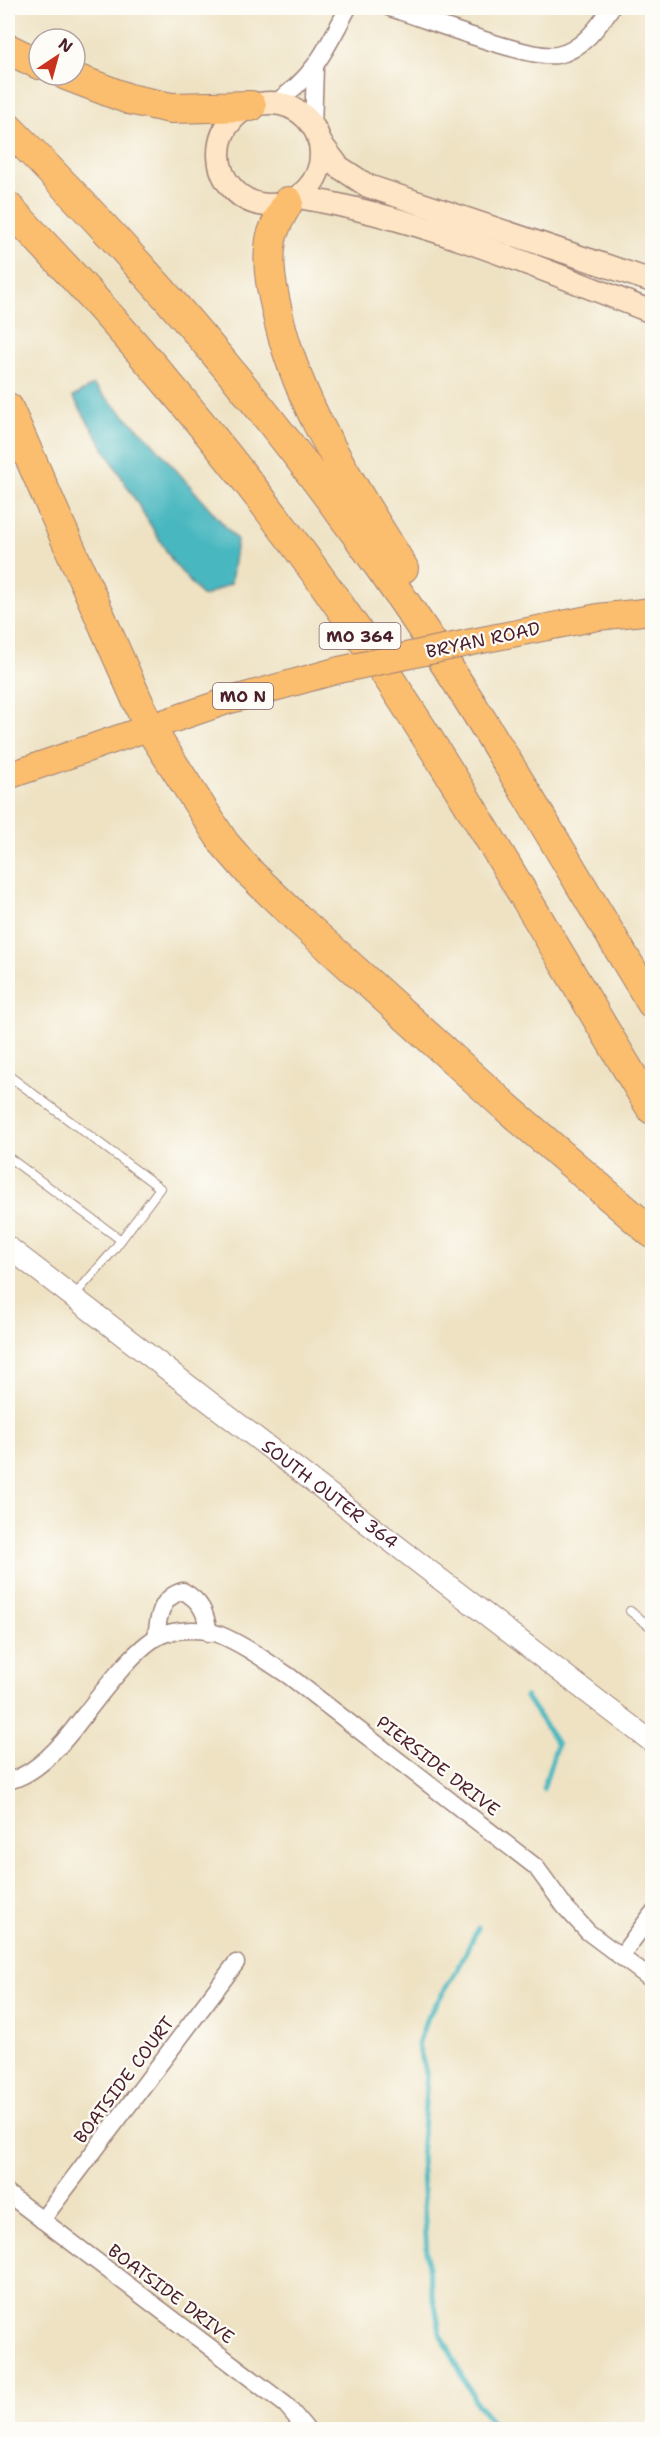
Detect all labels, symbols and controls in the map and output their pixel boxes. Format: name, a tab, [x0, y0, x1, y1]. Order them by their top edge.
north arrow	[27, 27, 87, 87]
text: N	[54, 33, 77, 57]
street label: BRYAN ROAD	[424, 616, 542, 664]
road number: MO 364	[320, 623, 400, 649]
road number: MO N	[213, 683, 273, 709]
street label: SOUTH OUTER 364	[257, 1434, 403, 1555]
street label: PIERSIDE DRIVE	[371, 1710, 505, 1822]
street label: BOATSIDE COURT	[68, 2012, 180, 2148]
street label: BOATSIDE DRIVE	[103, 2239, 239, 2349]

